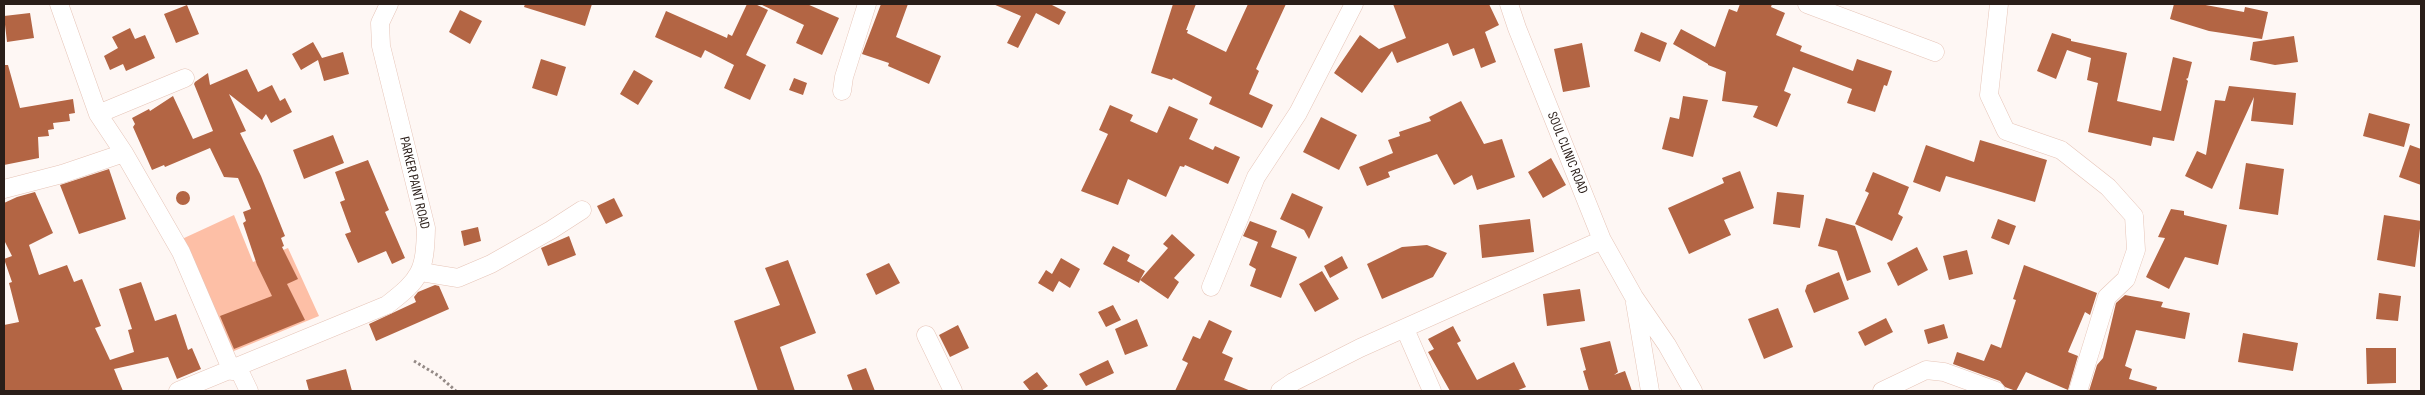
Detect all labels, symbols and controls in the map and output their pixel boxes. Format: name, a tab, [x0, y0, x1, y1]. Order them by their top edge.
street label: SOUL CLINIC ROAD	[1543, 109, 1591, 197]
street label: PARKER PAINT ROAD	[395, 135, 433, 231]

